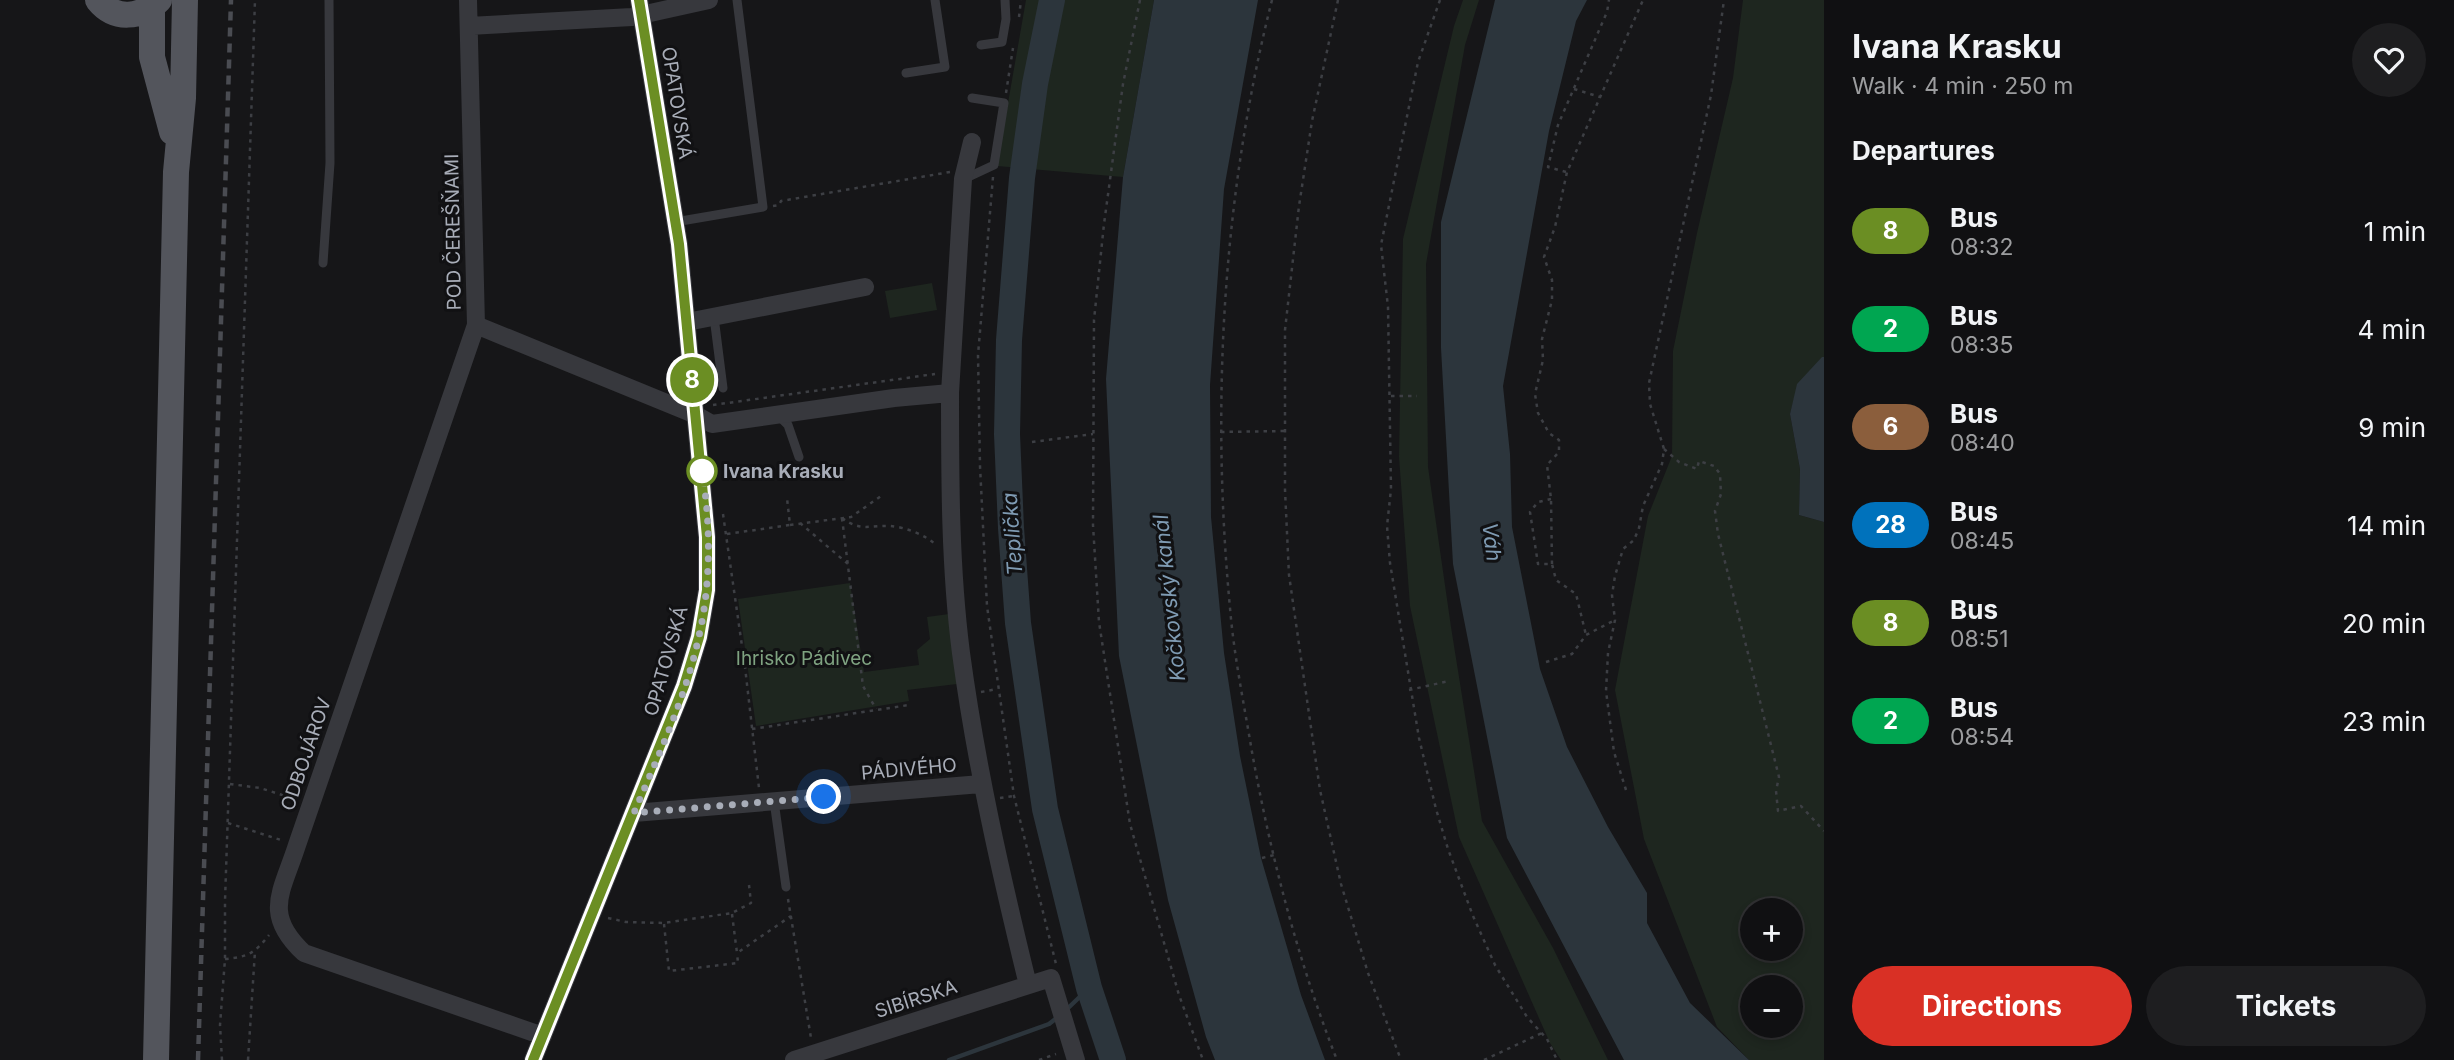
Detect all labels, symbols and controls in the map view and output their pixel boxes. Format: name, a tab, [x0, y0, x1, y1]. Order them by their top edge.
button: heart	[2352, 23, 2426, 97]
text: Ivana Krasku	[1852, 26, 2062, 66]
street label: OPATOVSKÁ	[657, 45, 698, 161]
text: Walk · 4 min · 250 m	[1852, 72, 2074, 100]
text: Departures	[1852, 135, 1995, 166]
street label: POD ČEREŠŇAMI	[440, 154, 466, 310]
text: Bus	[1950, 202, 1998, 233]
text: 8	[1883, 216, 1898, 245]
text: 1 min	[2364, 216, 2426, 247]
text: 08:32	[1950, 233, 2014, 261]
text: Bus	[1950, 300, 1998, 331]
text: 2	[1883, 314, 1898, 343]
text: 4 min	[2357, 314, 2426, 345]
text: 08:35	[1950, 331, 2014, 359]
line badge: 8	[669, 357, 715, 403]
text: 8	[684, 365, 700, 394]
text: Bus	[1950, 398, 1998, 429]
text: 6	[1883, 412, 1898, 441]
text: 9 min	[2358, 412, 2426, 443]
text: 08:40	[1950, 429, 2015, 457]
marker: Ivana Krasku	[687, 456, 717, 486]
place label: Ivana Krasku	[723, 460, 844, 483]
water label: Teplička	[997, 492, 1027, 576]
text: Bus	[1950, 496, 1998, 527]
text: 28	[1875, 510, 1906, 539]
text: 14 min	[2347, 510, 2426, 541]
water label: Kočkovský kanál	[1148, 512, 1190, 683]
water label: Váh	[1477, 521, 1507, 563]
text: 08:45	[1950, 527, 2014, 555]
text: Bus	[1950, 594, 1998, 625]
street label: OPATOVSKÁ	[638, 603, 693, 719]
text: 8	[1883, 608, 1898, 637]
text: 20 min	[2342, 608, 2426, 639]
text: 08:51	[1950, 625, 2009, 653]
park label: Ihrisko Pádivec	[736, 647, 872, 670]
text: Bus	[1950, 692, 1998, 723]
street label: ODBOJÁROV	[275, 694, 336, 814]
text: 2	[1883, 706, 1898, 735]
text: 23 min	[2342, 706, 2426, 737]
text: 08:54	[1950, 723, 2014, 751]
street label: PÁDIVÉHO	[860, 752, 958, 785]
your location	[806, 779, 841, 814]
map controls	[1740, 898, 1803, 1038]
button: +	[1740, 898, 1803, 961]
button: Directions	[1852, 966, 2132, 1046]
button: Tickets	[2146, 966, 2426, 1046]
street label: SIBÍRSKA	[872, 974, 960, 1023]
button: −	[1740, 975, 1803, 1038]

